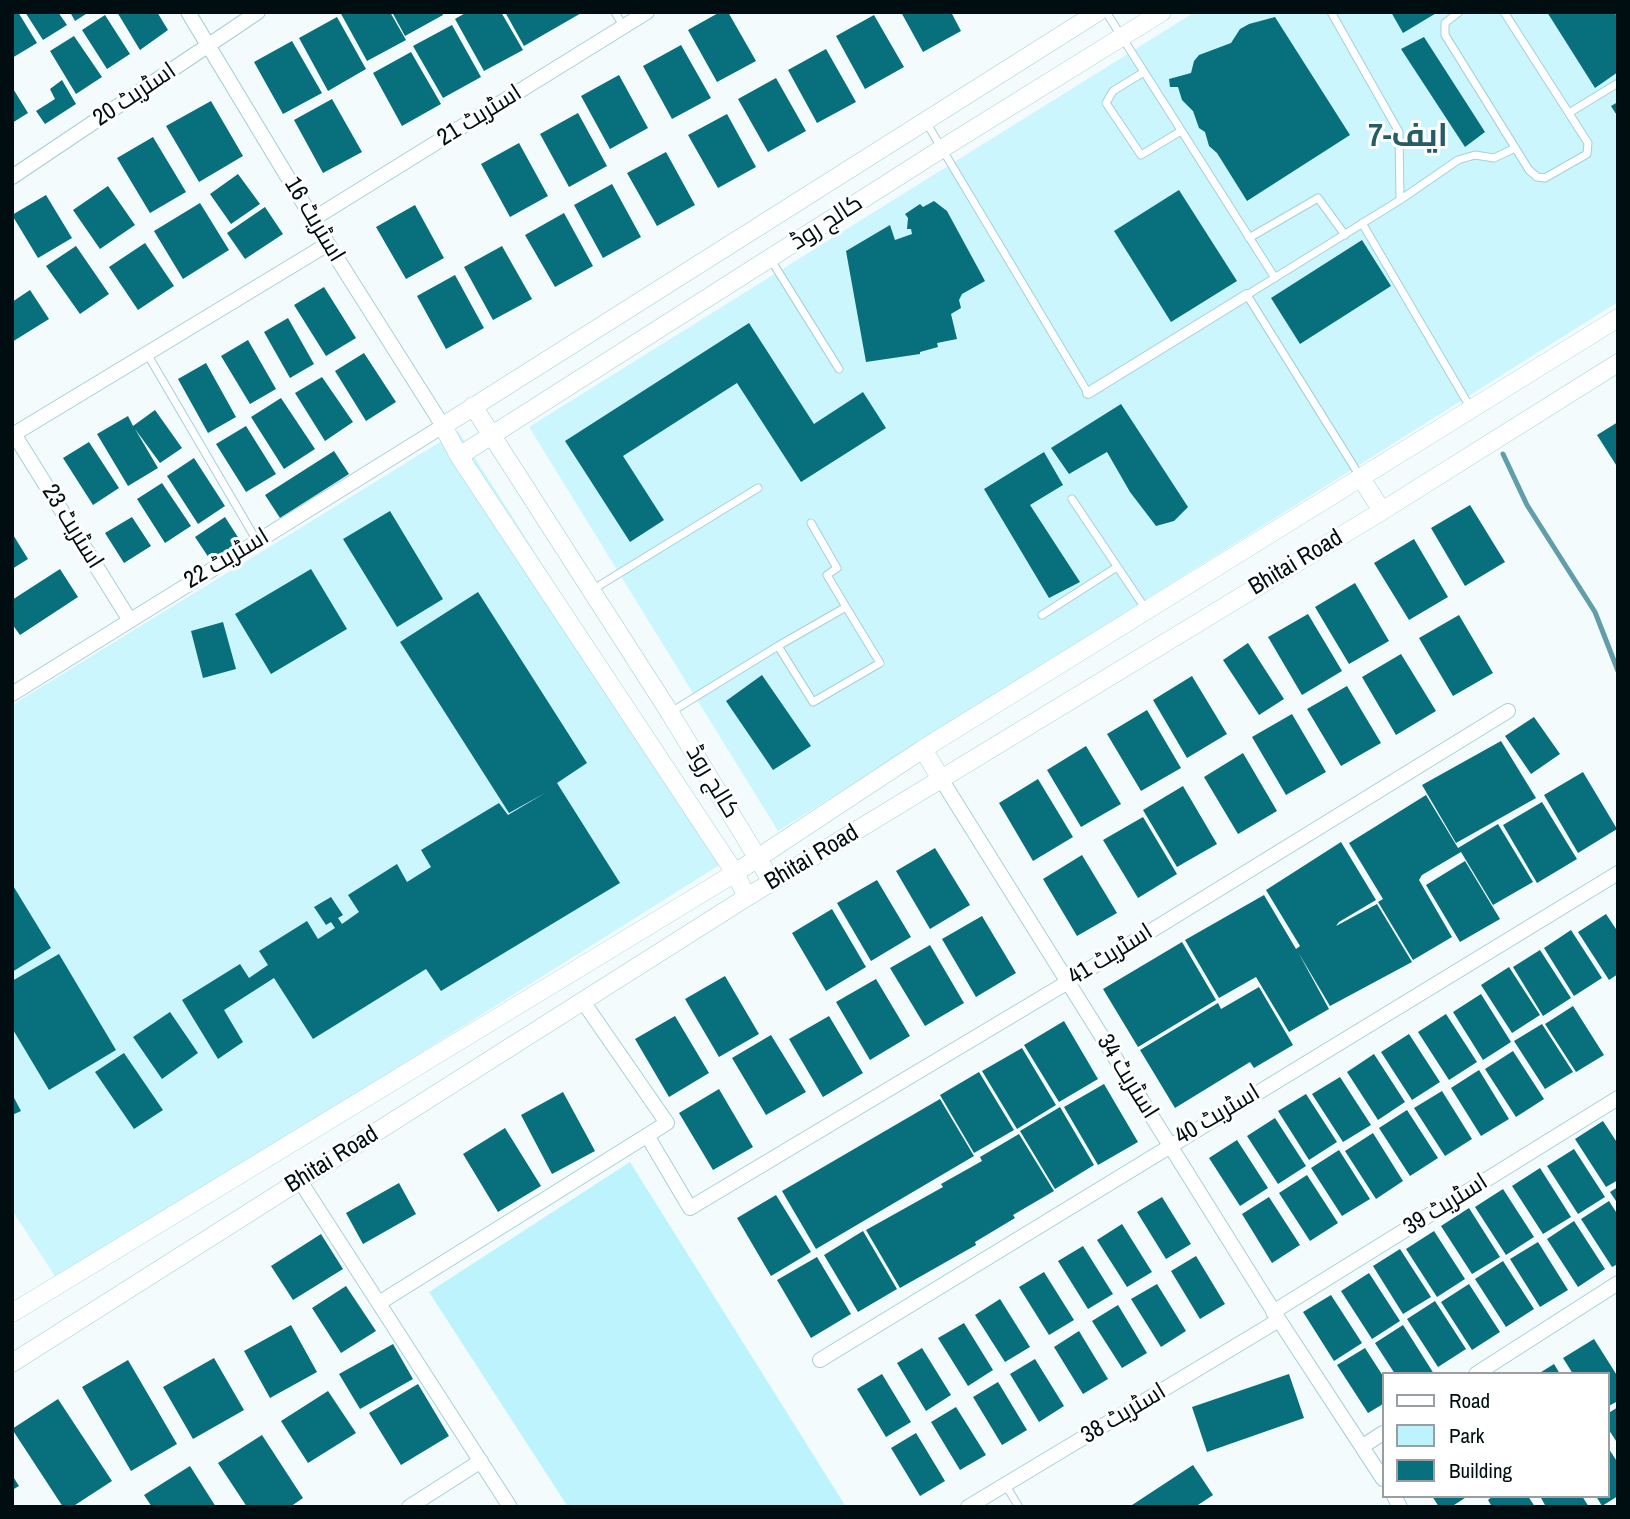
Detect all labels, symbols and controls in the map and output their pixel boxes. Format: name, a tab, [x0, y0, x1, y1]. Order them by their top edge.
street label: اسٹریٹ 20	[88, 57, 182, 133]
street label: اسٹریٹ 21	[433, 79, 527, 153]
district label: ایف-7	[1368, 118, 1448, 156]
street label: اسٹریٹ 16	[277, 172, 351, 268]
street label: کالج روڈ	[786, 189, 868, 257]
street label: اسٹریٹ 23	[35, 480, 109, 574]
street label: اسٹریٹ 22	[179, 522, 275, 596]
street label: Bhitai Road	[1244, 524, 1348, 602]
street label: کالج روڈ	[679, 740, 745, 824]
street label: Bhitai Road	[760, 819, 864, 897]
street label: اسٹریٹ 41	[1064, 918, 1158, 992]
street label: اسٹریٹ 34	[1090, 1030, 1164, 1124]
street label: اسٹریٹ 40	[1170, 1078, 1266, 1152]
street label: Bhitai Road	[280, 1120, 384, 1200]
street label: اسٹریٹ 39	[1399, 1168, 1493, 1242]
legend	[1382, 1372, 1609, 1498]
street label: اسٹریٹ 38	[1076, 1377, 1172, 1451]
text: Road	[1449, 1386, 1490, 1415]
text: Park	[1449, 1421, 1484, 1450]
text: Building	[1449, 1456, 1512, 1485]

